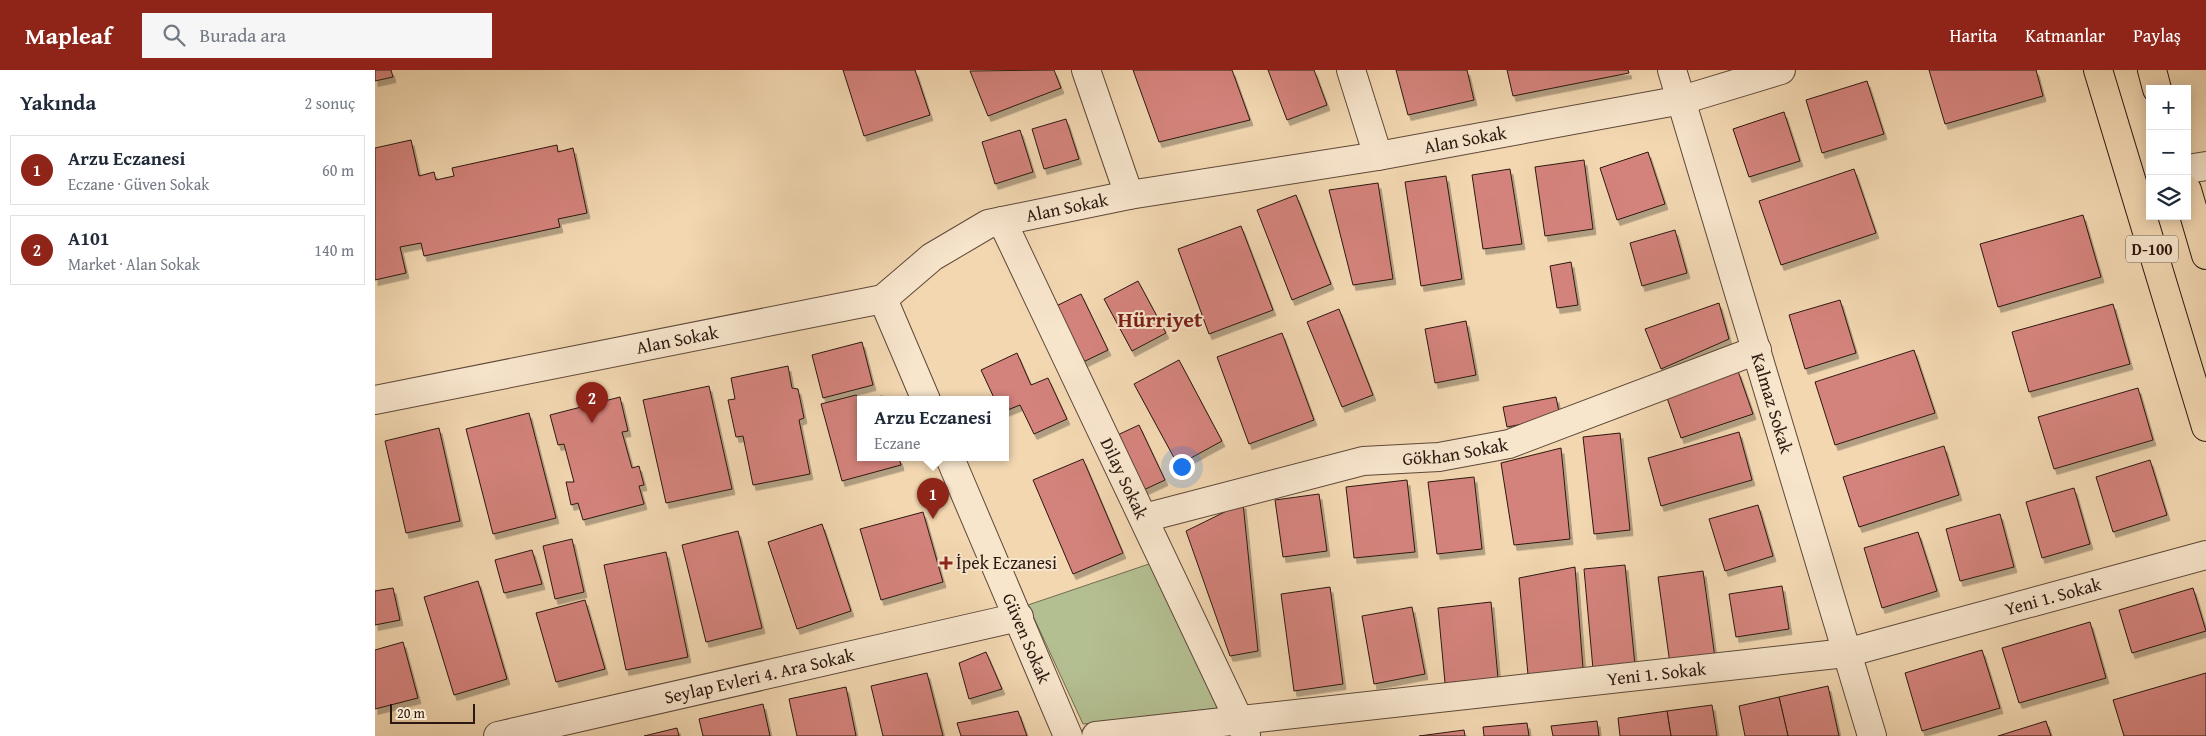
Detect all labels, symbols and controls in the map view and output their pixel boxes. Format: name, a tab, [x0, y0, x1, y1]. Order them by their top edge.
search box	[142, 13, 492, 58]
text: Mapleaf	[25, 18, 112, 53]
icon: search	[160, 21, 188, 49]
text: Burada ara	[200, 21, 286, 49]
text: Harita	[1950, 22, 1997, 49]
text: Katmanlar	[2025, 22, 2105, 49]
text: Paylaş	[2133, 22, 2181, 49]
map controls	[2146, 85, 2191, 220]
button: +	[2146, 85, 2191, 130]
text: Yakında	[20, 87, 96, 118]
text: 2 sonuç	[305, 91, 355, 115]
street label: Alan Sokak	[1422, 118, 1509, 160]
button: −	[2146, 130, 2191, 175]
text: Arzu Eczanesi	[68, 144, 185, 172]
text: 1	[33, 158, 41, 182]
text: 60 m	[322, 158, 354, 182]
text: Eczane · Güven Sokak	[68, 172, 209, 196]
button: layers	[2146, 175, 2191, 220]
street label: Alan Sokak	[1023, 185, 1111, 229]
text: A101	[68, 224, 110, 252]
road number: D-100	[2126, 235, 2178, 262]
text: 2	[33, 238, 41, 262]
text: 140 m	[314, 238, 354, 262]
text: Market · Alan Sokak	[68, 252, 200, 276]
district label: Hürriyet	[1118, 303, 1203, 335]
street label: Alan Sokak	[633, 318, 721, 361]
street label: Kalmaz Sokak	[1745, 349, 1801, 458]
pin: 2	[576, 382, 608, 423]
popup	[857, 396, 1009, 461]
text: Arzu Eczanesi	[874, 403, 992, 431]
street label: Gökhan Sokak	[1402, 430, 1511, 472]
text: Eczane	[874, 431, 921, 455]
street label: Dilay Sokak	[1094, 433, 1156, 524]
your location	[1169, 454, 1195, 480]
pin: 1	[917, 478, 949, 519]
place label: İpek Eczanesi	[956, 549, 1057, 576]
marker: İpek Eczanesi	[940, 557, 952, 569]
street label: Yeni 1. Sokak	[2001, 570, 2105, 622]
street label: Güven Sokak	[996, 589, 1059, 689]
street label: Seylap Evleri 4. Ara Sokak	[662, 641, 858, 711]
street label: Yeni 1. Sokak	[1606, 655, 1708, 692]
scale bar	[390, 701, 475, 724]
text: 20 m	[397, 703, 425, 723]

